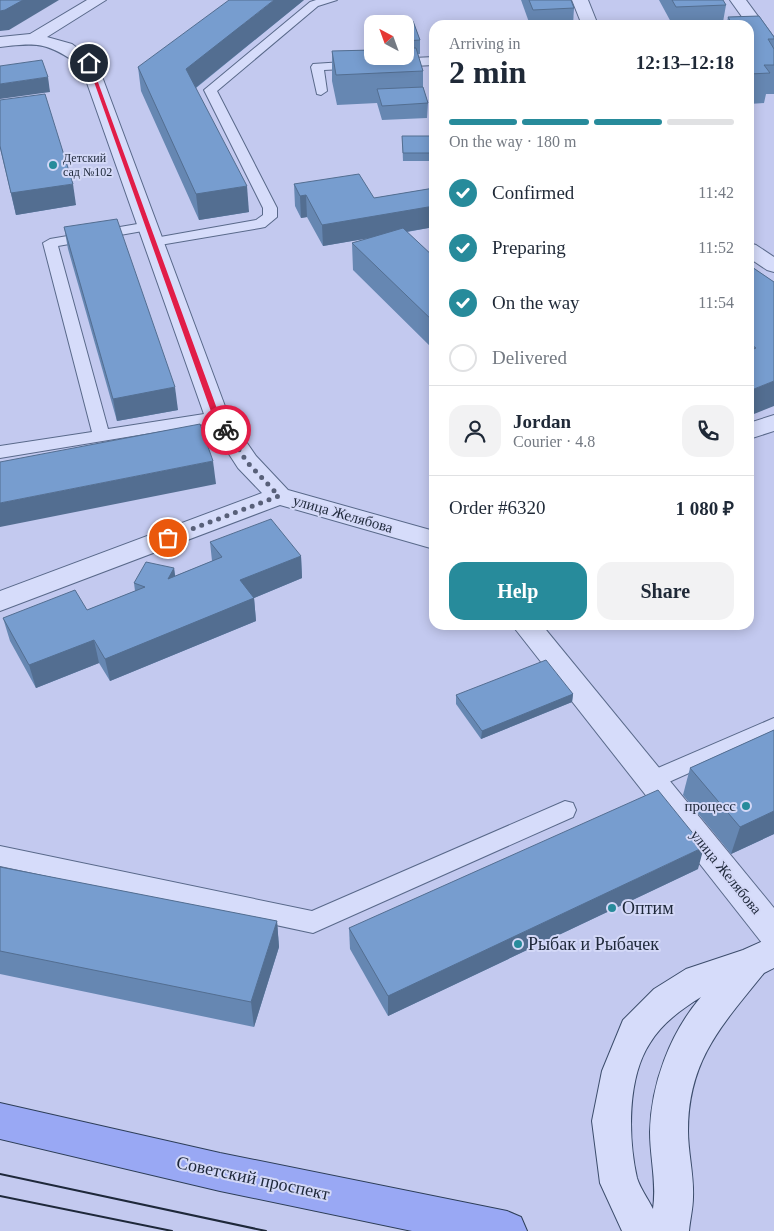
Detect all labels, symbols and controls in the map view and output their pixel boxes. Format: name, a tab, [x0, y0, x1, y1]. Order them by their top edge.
north arrow	[364, 15, 414, 65]
map controls	[364, 15, 414, 65]
text: Arriving in	[449, 35, 521, 52]
pin	[68, 42, 110, 84]
icon: home	[75, 49, 103, 77]
text: 12:13–12:18	[636, 52, 734, 73]
text: 2 min	[449, 54, 526, 90]
text: On the way · 180 m	[449, 133, 577, 150]
place label: Детский сад №102	[63, 151, 112, 179]
marker: Детский сад №102	[47, 159, 59, 171]
icon: check	[449, 179, 477, 207]
text: Confirmed	[492, 182, 574, 203]
text: 11:42	[698, 184, 734, 201]
icon: check	[449, 234, 477, 262]
text: Preparing	[492, 237, 566, 258]
text: 11:52	[698, 239, 734, 256]
icon: check	[449, 289, 477, 317]
text: On the way	[492, 292, 580, 313]
text: 11:54	[698, 294, 734, 311]
text: Delivered	[492, 347, 567, 368]
courier	[201, 405, 251, 455]
button: person	[449, 405, 501, 457]
button: phone	[682, 405, 734, 457]
text: Jordan	[513, 411, 571, 432]
icon: bike	[212, 416, 240, 444]
text: Courier · 4.8	[513, 433, 595, 450]
street label: улица Желябова	[291, 492, 395, 536]
text: Order #6320	[449, 497, 546, 518]
text: 1 080 ₽	[675, 498, 734, 519]
pin	[147, 517, 189, 559]
icon: bag	[154, 524, 182, 552]
button: Help	[449, 562, 587, 620]
button: Share	[597, 562, 734, 620]
place label: процесс	[685, 798, 736, 814]
marker: процесс	[740, 800, 752, 812]
street label: улица Желябова	[687, 827, 765, 917]
place label: Оптим	[622, 898, 674, 918]
marker: Оптим	[606, 902, 618, 914]
place label: Рыбак и Рыбачек	[528, 934, 659, 954]
marker: Рыбак и Рыбачек	[512, 938, 524, 950]
street label: Советский проспект	[175, 1152, 332, 1204]

